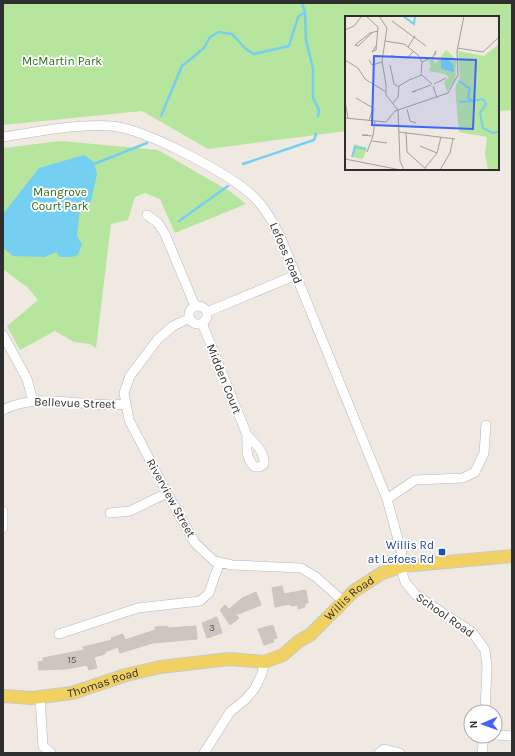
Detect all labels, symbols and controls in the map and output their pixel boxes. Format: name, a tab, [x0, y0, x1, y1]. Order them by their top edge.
inset map	[345, 16, 499, 170]
park label: McMartin Park	[22, 54, 102, 68]
park label: Mangrove Court Park	[31, 185, 89, 213]
street label: Lefoes Road	[267, 220, 305, 286]
street label: Midden Court	[204, 342, 245, 416]
street label: Bellevue Street	[34, 395, 117, 411]
street label: Riverview Street	[144, 456, 199, 540]
place label: Willis Rd at Lefoes Rd	[368, 538, 434, 566]
marker: Willis Rd at Lefoes Rd	[437, 547, 447, 557]
street label: Willis Road	[322, 573, 377, 623]
street label: School Road	[413, 590, 477, 640]
house number: 3	[209, 622, 215, 634]
house number: 15	[68, 654, 77, 666]
street label: Thomas Road	[67, 665, 140, 701]
north arrow	[463, 704, 503, 744]
text: N	[467, 720, 480, 729]

